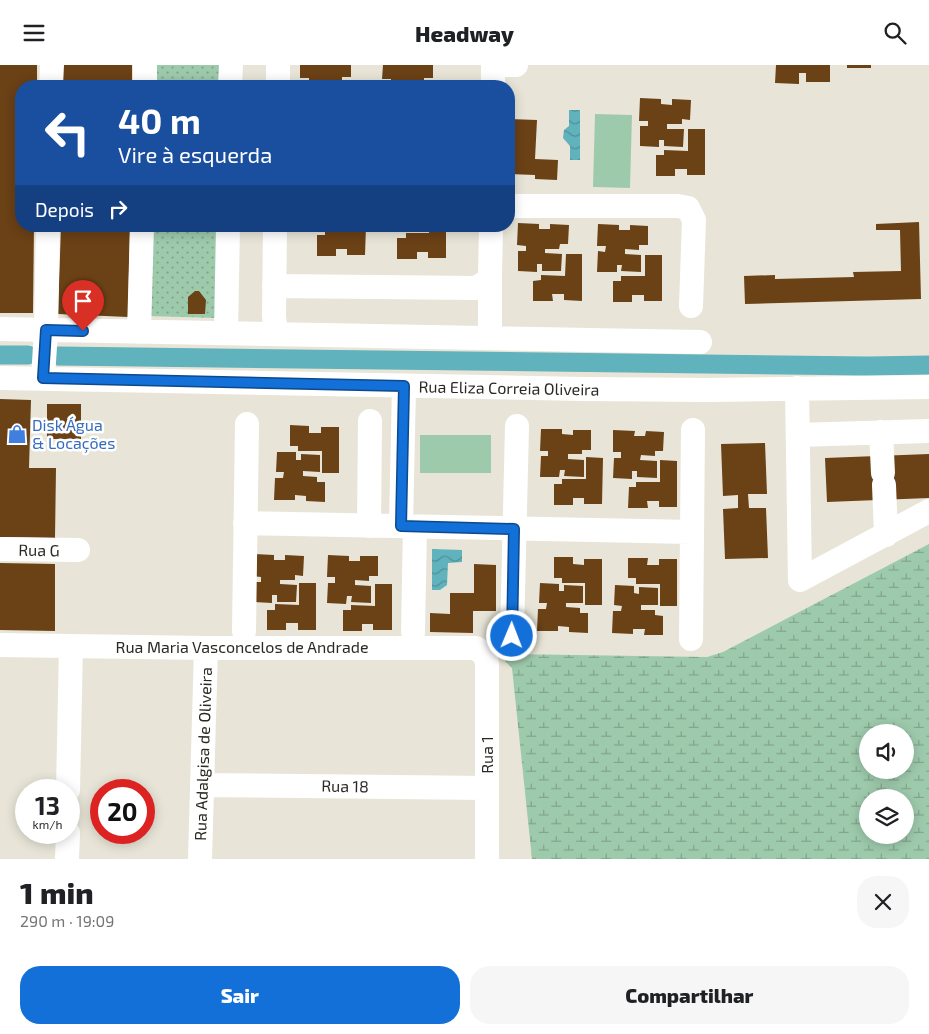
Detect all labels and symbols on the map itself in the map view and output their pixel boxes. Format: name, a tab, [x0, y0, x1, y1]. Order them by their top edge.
pin	[62, 280, 104, 331]
street label: Rua Eliza Correia Oliveira	[418, 376, 600, 399]
place label: Disk Água & Locações	[32, 415, 115, 453]
shop icon: Disk Água & Locações	[6, 423, 28, 445]
street label: Rua G	[18, 540, 60, 559]
position arrow	[485, 609, 537, 661]
street label: Rua Maria Vasconcelos de Andrade	[116, 637, 368, 656]
street label: Rua Adalgisa de Oliveira	[190, 667, 215, 841]
street label: Rua 1	[477, 736, 496, 774]
street label: Rua 18	[321, 776, 369, 795]
speed limit sign: 20	[90, 779, 155, 844]

